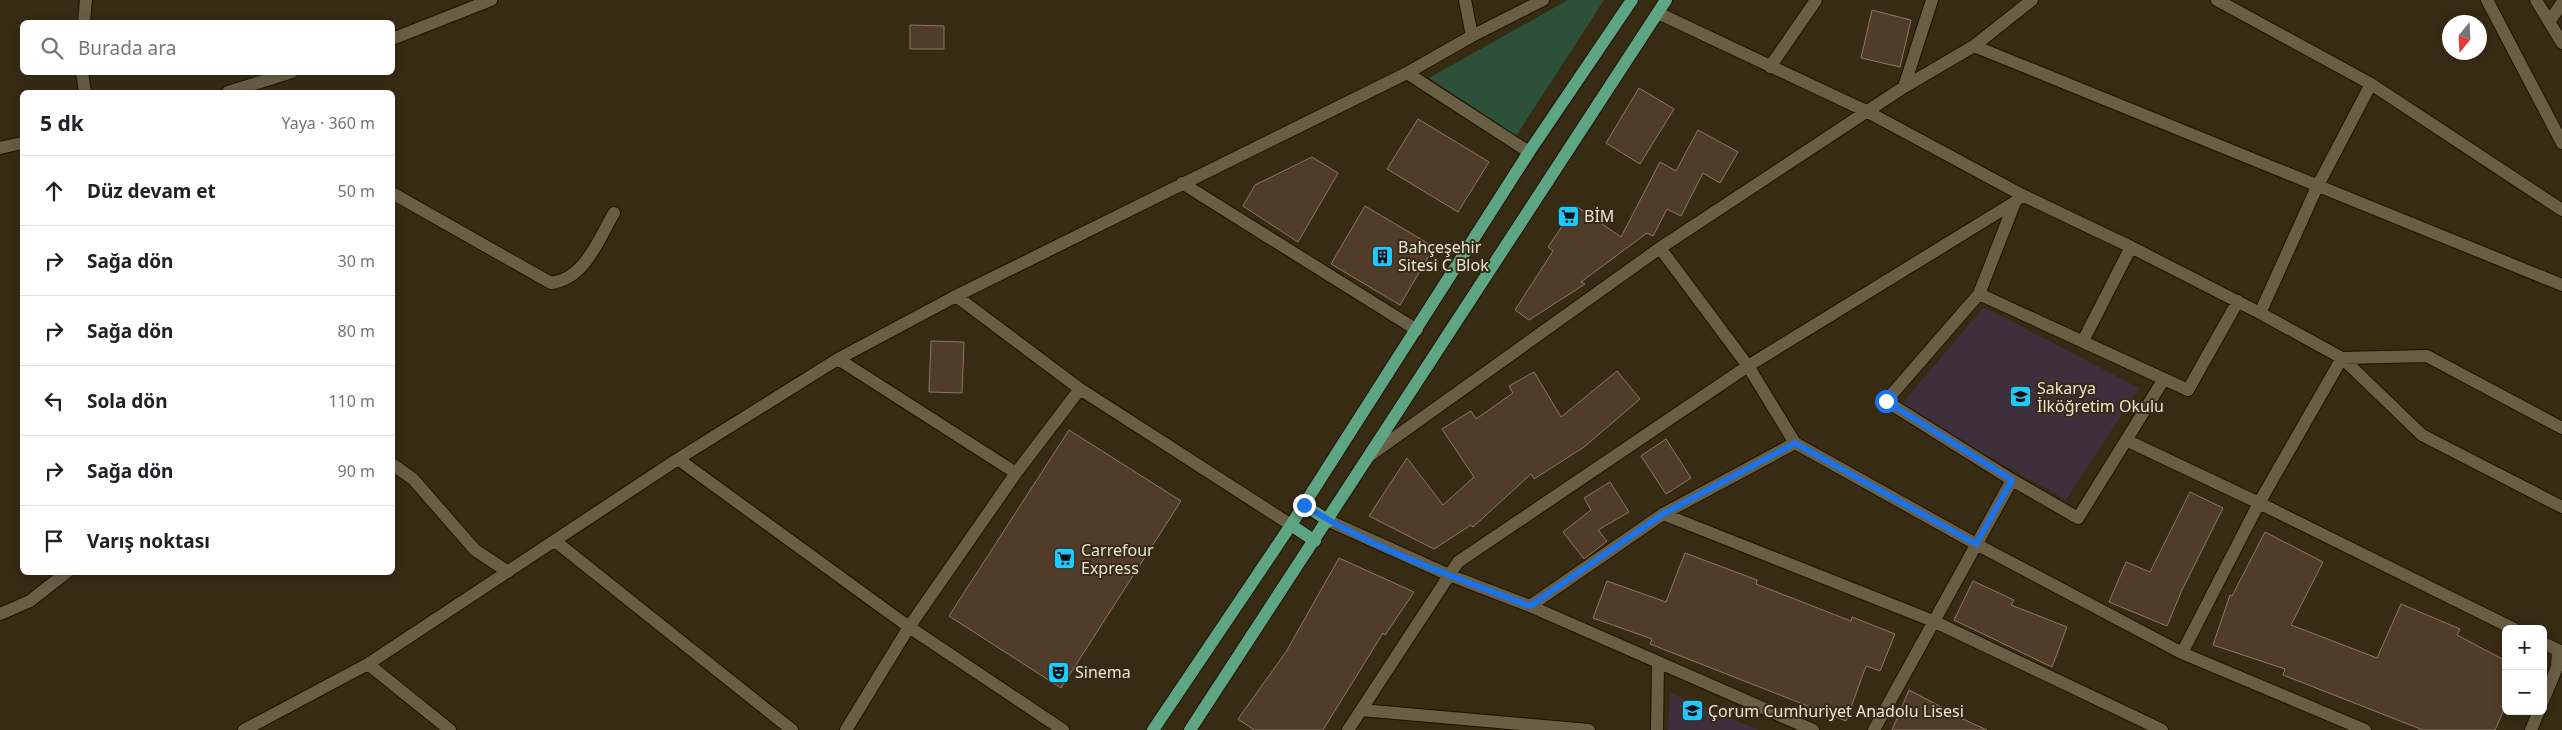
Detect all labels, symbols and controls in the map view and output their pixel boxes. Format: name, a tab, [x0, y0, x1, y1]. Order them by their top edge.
north arrow	[2442, 15, 2487, 60]
search box	[20, 20, 395, 75]
icon: search	[38, 34, 66, 62]
text: Burada ara	[78, 35, 176, 61]
text: 5 dk	[40, 109, 84, 137]
text: Yaya · 360 m	[281, 112, 375, 134]
icon: ahead	[40, 177, 68, 205]
text: Düz devam et	[87, 178, 216, 204]
text: 50 m	[338, 180, 375, 202]
supermarket icon: BİM	[1556, 204, 1580, 228]
place label: BİM	[1584, 205, 1614, 227]
place label: Bahçeşehir Sitesi C Blok	[1398, 236, 1489, 276]
building icon: Bahçeşehir Sitesi C Blok	[1370, 244, 1394, 268]
icon: right	[40, 247, 68, 275]
text: Sağa dön	[87, 248, 173, 274]
text: 30 m	[338, 250, 375, 272]
icon: right	[40, 317, 68, 345]
text: Sağa dön	[87, 318, 173, 344]
text: 80 m	[338, 320, 375, 342]
place label: Sakarya İlköğretim Okulu	[2037, 377, 2164, 417]
school or university icon: Sakarya İlköğretim Okulu	[2009, 385, 2033, 409]
icon: left	[40, 387, 68, 415]
text: Sola dön	[87, 388, 168, 414]
text: 110 m	[328, 390, 375, 412]
route start	[1875, 390, 1898, 413]
icon: right	[40, 457, 68, 485]
text: Sağa dön	[87, 458, 173, 484]
text: 90 m	[338, 460, 375, 482]
route end	[1293, 494, 1316, 517]
icon: arrive	[40, 527, 68, 555]
text: Varış noktası	[87, 528, 210, 554]
place label: Carrefour Express	[1081, 539, 1154, 579]
supermarket icon: Carrefour Express	[1053, 547, 1077, 571]
map controls	[2502, 625, 2547, 715]
button: +	[2502, 625, 2547, 670]
theatre icon: Sinema	[1047, 660, 1071, 684]
place label: Sinema	[1075, 661, 1131, 683]
button: −	[2502, 670, 2547, 715]
school or university icon: Çorum Cumhuriyet Anadolu Lisesi	[1680, 699, 1704, 723]
place label: Çorum Cumhuriyet Anadolu Lisesi	[1708, 700, 1964, 722]

